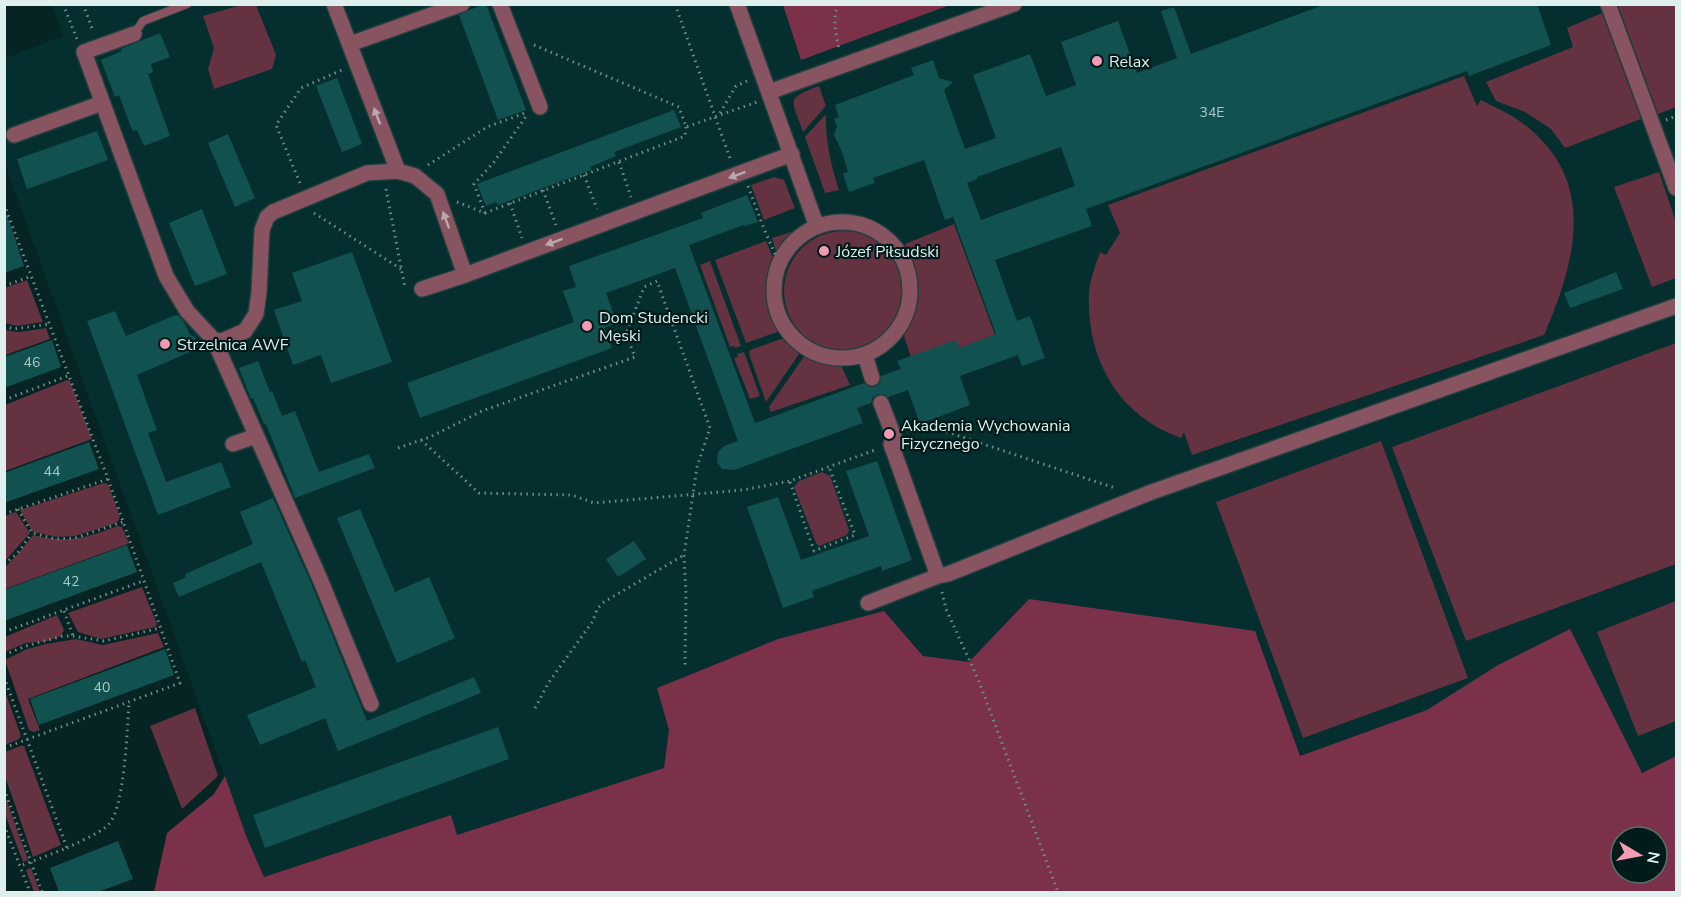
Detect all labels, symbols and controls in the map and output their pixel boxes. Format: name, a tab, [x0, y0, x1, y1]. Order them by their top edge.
place label: Relax	[1109, 51, 1150, 73]
marker: Relax	[1090, 54, 1104, 68]
house number: 34E	[1200, 103, 1224, 122]
one-way arrow	[372, 107, 382, 125]
one-way arrow	[728, 170, 746, 180]
one-way arrow	[440, 210, 450, 228]
one-way arrow	[545, 238, 563, 247]
place label: Józef Piłsudski	[835, 241, 939, 263]
marker: Józef Piłsudski	[817, 244, 831, 258]
place label: Dom Studencki Męski	[599, 307, 708, 347]
marker: Dom Studencki Męski	[580, 319, 594, 333]
place label: Strzelnica AWF	[177, 334, 289, 356]
marker: Strzelnica AWF	[158, 337, 172, 351]
house number: 46	[24, 353, 40, 372]
place label: Akademia Wychowania Fizycznego	[901, 415, 1071, 455]
marker: Akademia Wychowania Fizycznego	[882, 427, 896, 441]
house number: 44	[44, 462, 60, 481]
house number: 42	[63, 572, 79, 591]
house number: 40	[94, 678, 110, 697]
north arrow	[1609, 825, 1669, 885]
text: N	[1641, 850, 1665, 865]

